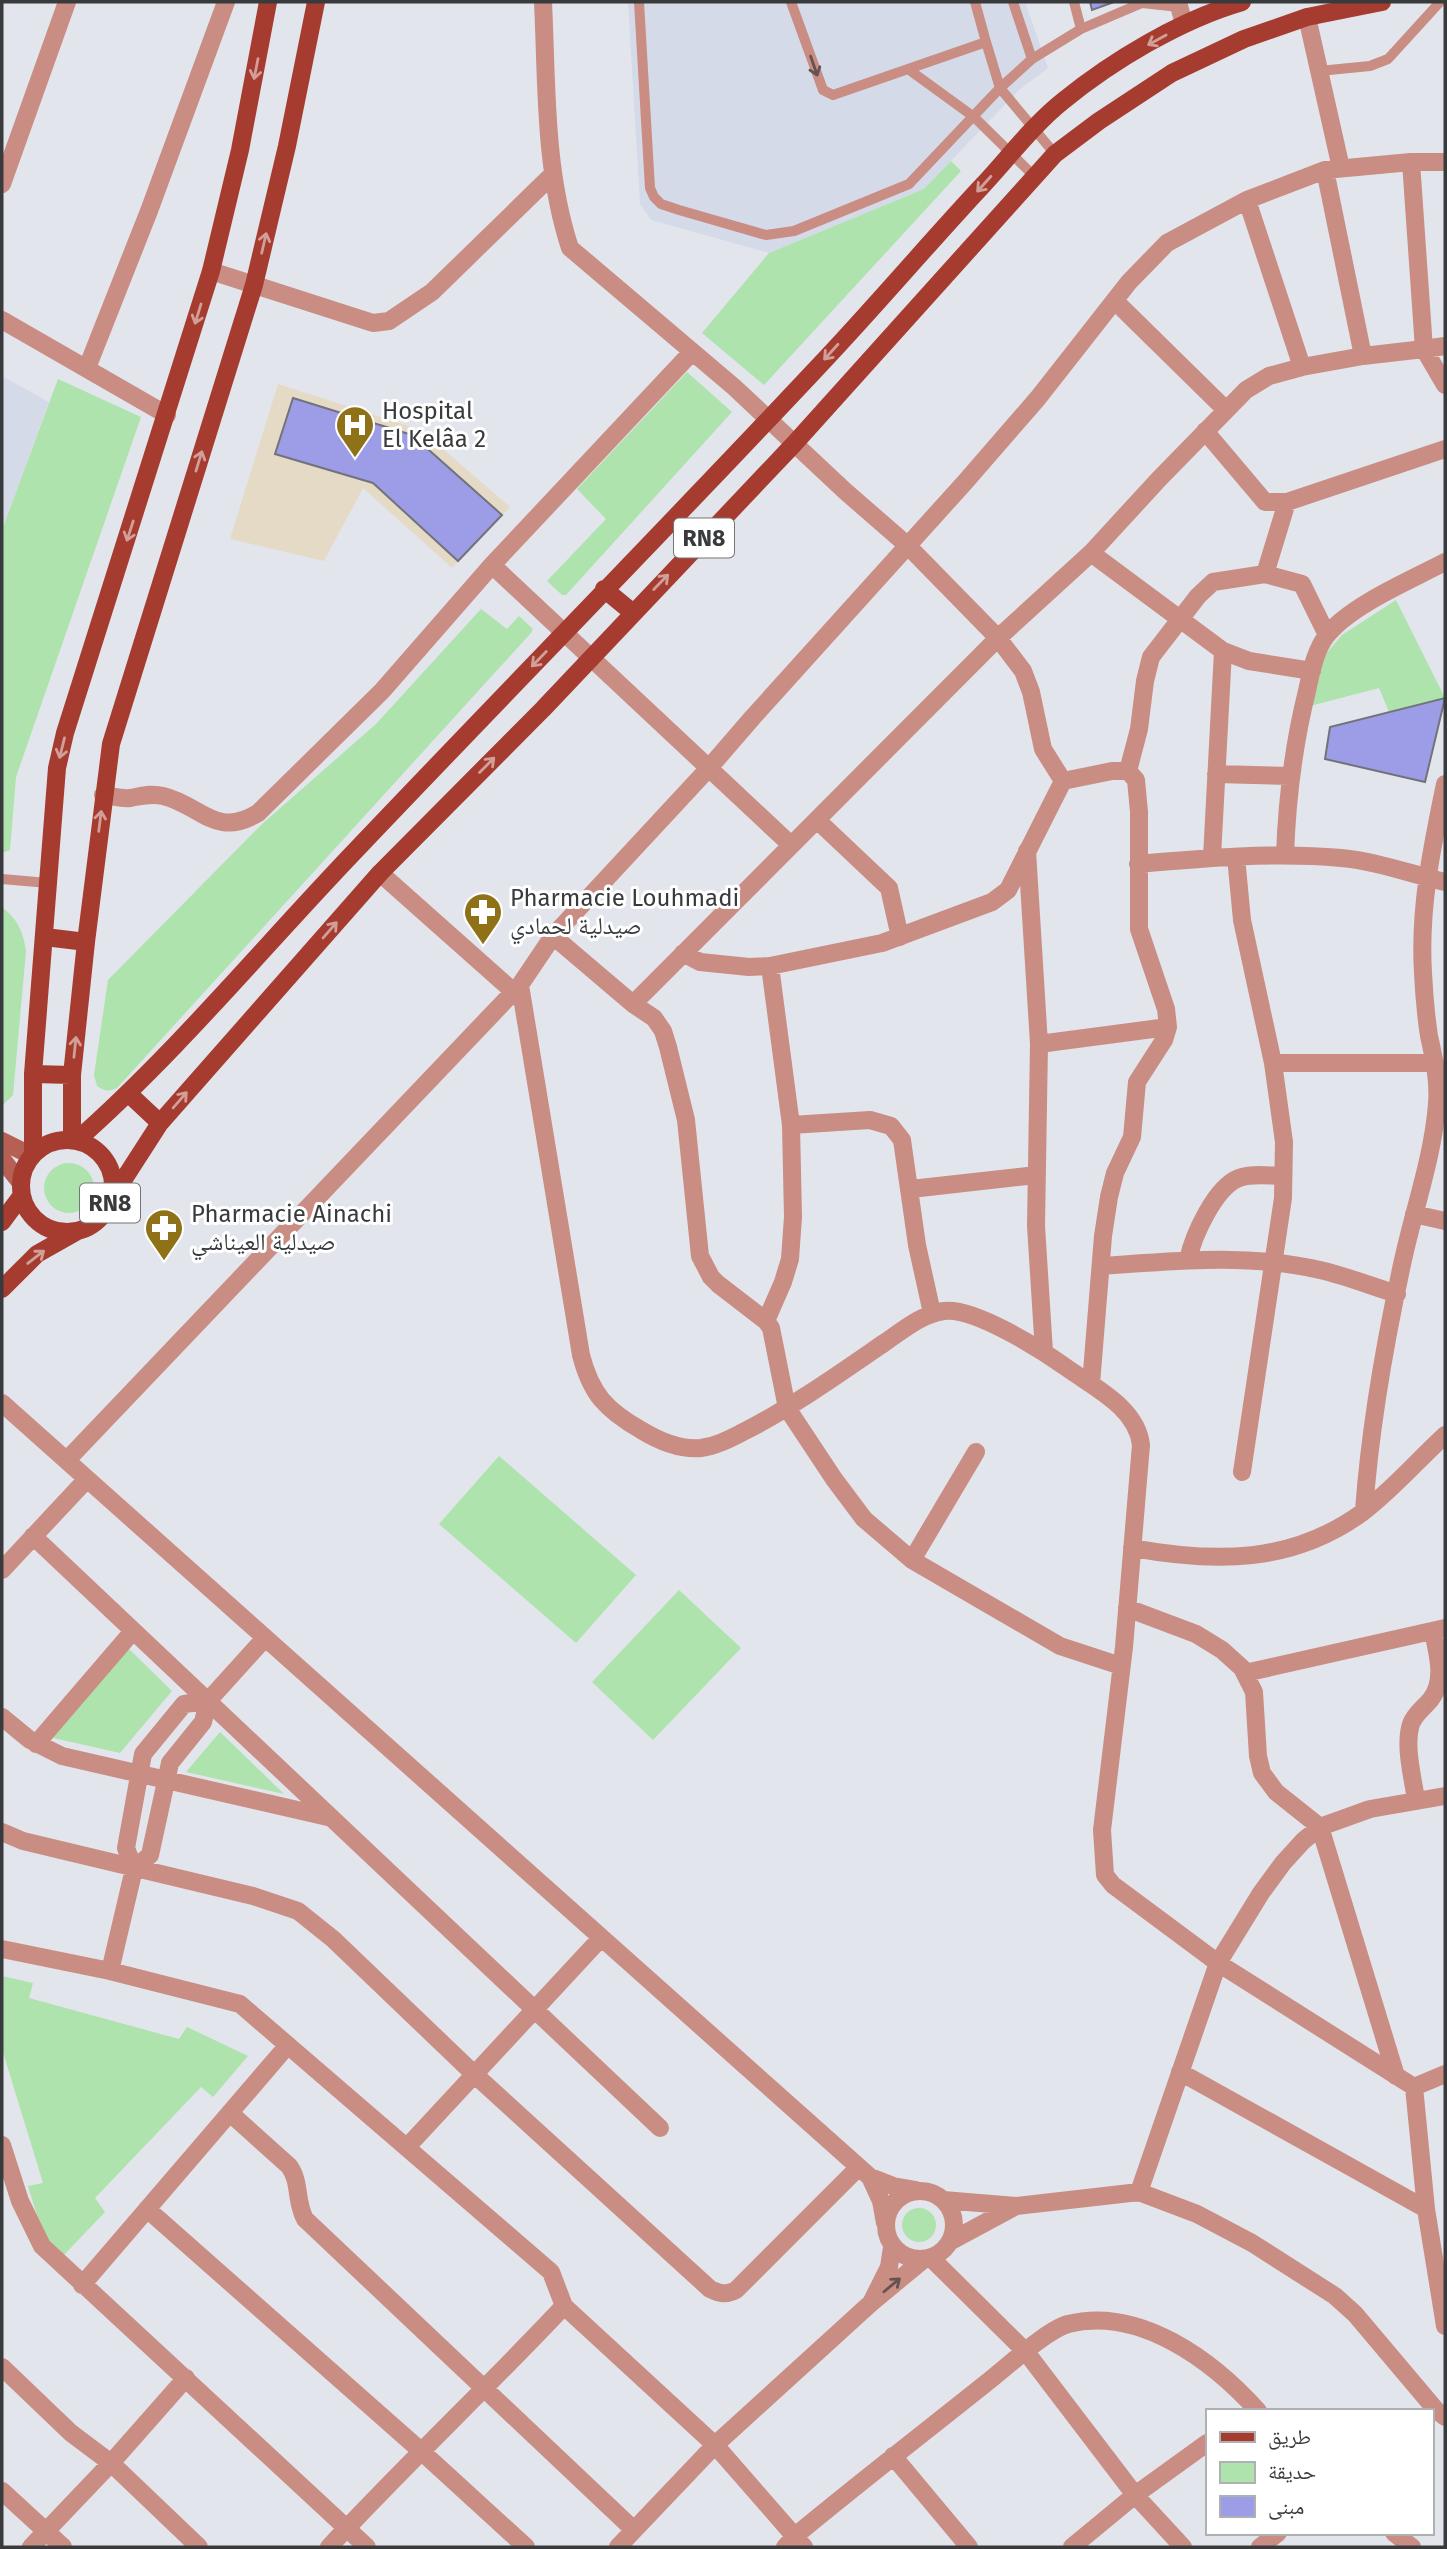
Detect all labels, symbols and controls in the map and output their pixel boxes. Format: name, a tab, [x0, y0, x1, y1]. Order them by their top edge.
one-way arrow	[1148, 33, 1168, 47]
one-way arrow	[809, 55, 821, 77]
one-way arrow	[248, 57, 262, 80]
one-way arrow	[975, 175, 992, 192]
one-way arrow	[258, 232, 271, 255]
one-way arrow	[191, 303, 204, 325]
one-way arrow	[823, 343, 839, 361]
place label: Hospital El Kelâa 2	[382, 397, 486, 453]
hospital icon: Hospital El Kelâa 2	[334, 404, 376, 459]
one-way arrow	[193, 450, 206, 472]
road number: RN8	[674, 518, 734, 558]
one-way arrow	[123, 520, 136, 542]
one-way arrow	[652, 574, 669, 591]
one-way arrow	[531, 650, 548, 667]
one-way arrow	[54, 736, 68, 759]
one-way arrow	[479, 757, 496, 774]
one-way arrow	[94, 810, 107, 833]
place label: Pharmacie Louhmadi صيدلية لحمادي	[510, 884, 739, 945]
pharmacy icon: Pharmacie Louhmadi صيدلية لحمادي	[462, 891, 504, 946]
one-way arrow	[322, 921, 338, 939]
one-way arrow	[68, 1037, 81, 1059]
one-way arrow	[172, 1092, 188, 1110]
road number: RN8	[80, 1184, 140, 1222]
place label: Pharmacie Ainachi صيدلية العيناشي	[191, 1200, 392, 1261]
pharmacy icon: Pharmacie Ainachi صيدلية العيناشي	[143, 1207, 185, 1262]
one-way arrow	[26, 1249, 44, 1264]
one-way arrow	[883, 2277, 901, 2293]
legend	[1206, 2409, 1433, 2535]
text: طريق	[1268, 2424, 1311, 2450]
text: حديقة	[1268, 2459, 1316, 2485]
text: مبنى	[1268, 2494, 1304, 2520]

